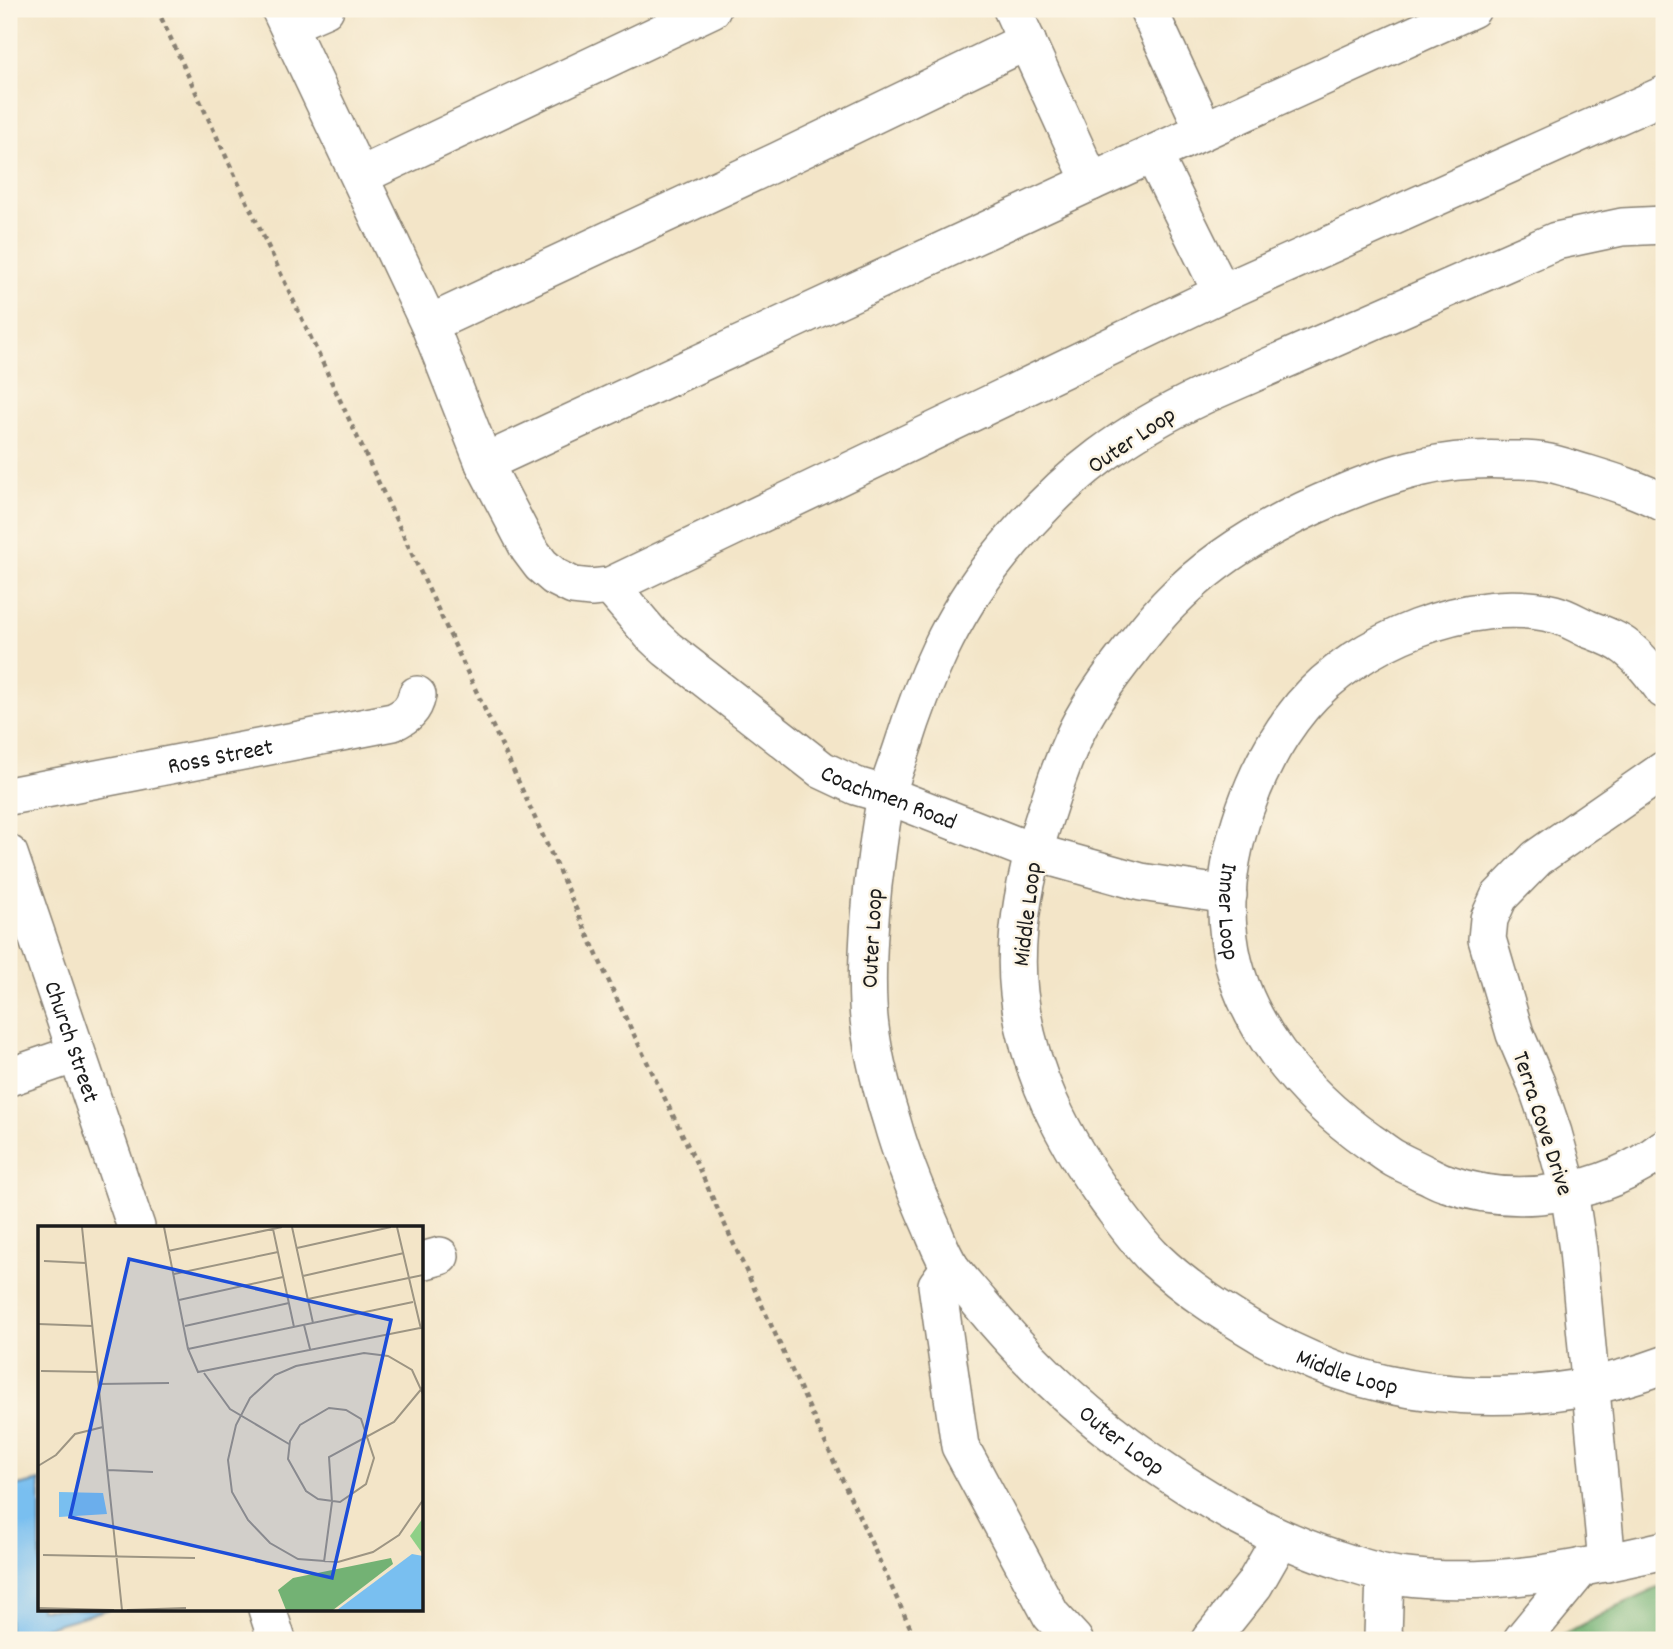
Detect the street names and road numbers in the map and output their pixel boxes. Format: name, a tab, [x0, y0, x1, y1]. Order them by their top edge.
street label: Outer Loop	[1082, 399, 1184, 484]
street label: Ross Street	[165, 731, 276, 785]
street label: Coachmen Road	[814, 758, 961, 841]
street label: Middle Loop	[1006, 860, 1052, 969]
street label: Inner Loop	[1207, 860, 1247, 964]
street label: Outer Loop	[854, 887, 894, 989]
street label: Church Street	[33, 977, 107, 1108]
street label: Terra Cove Drive	[1502, 1048, 1580, 1200]
street label: Middle Loop	[1290, 1342, 1401, 1406]
street label: Outer Loop	[1070, 1398, 1171, 1486]

